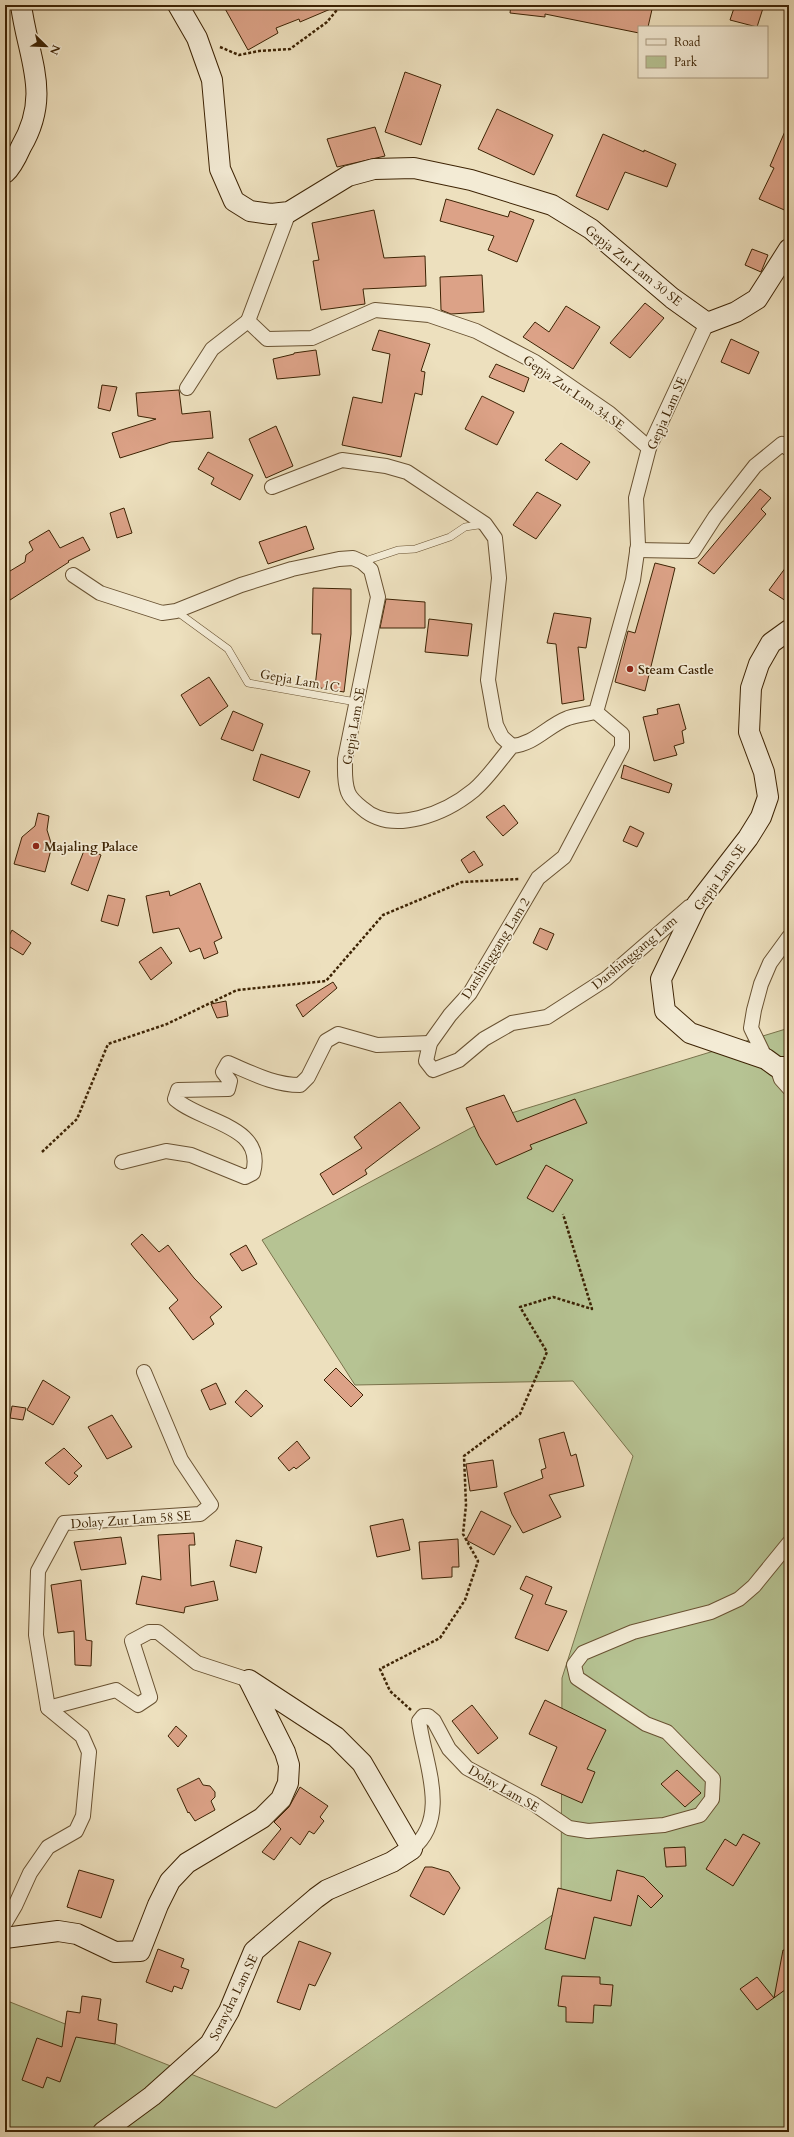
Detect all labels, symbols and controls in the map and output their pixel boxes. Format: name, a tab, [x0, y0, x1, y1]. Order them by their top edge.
north arrow	[26, 26, 66, 66]
legend	[638, 26, 768, 78]
text: Road	[674, 34, 701, 50]
text: N	[46, 42, 64, 57]
text: Park	[674, 54, 698, 70]
street label: Gepja Zur Lam 30 SE	[581, 221, 686, 310]
street label: Gepja Zur Lam 34 SE	[519, 351, 628, 435]
street label: Gepja Lam SE	[643, 374, 691, 453]
place label: Steam Castle	[638, 661, 714, 679]
marker: Steam Castle	[625, 664, 635, 674]
street label: Gepja Lam 1C	[259, 665, 341, 697]
street label: Gepja Lam SE	[338, 686, 370, 766]
place label: Majaling Palace	[44, 838, 138, 856]
marker: Majaling Palace	[31, 841, 41, 851]
street label: Gepja Lam SE	[689, 841, 750, 915]
street label: Darshinggang Lam 2	[457, 894, 535, 1003]
street label: Darshinggang Lam	[588, 912, 681, 994]
street label: Dolay Zur Lam 58 SE	[70, 1507, 192, 1533]
street label: Dolay Lam SE	[465, 1761, 542, 1817]
street label: Soraydra Lam SE	[205, 1951, 263, 2044]

